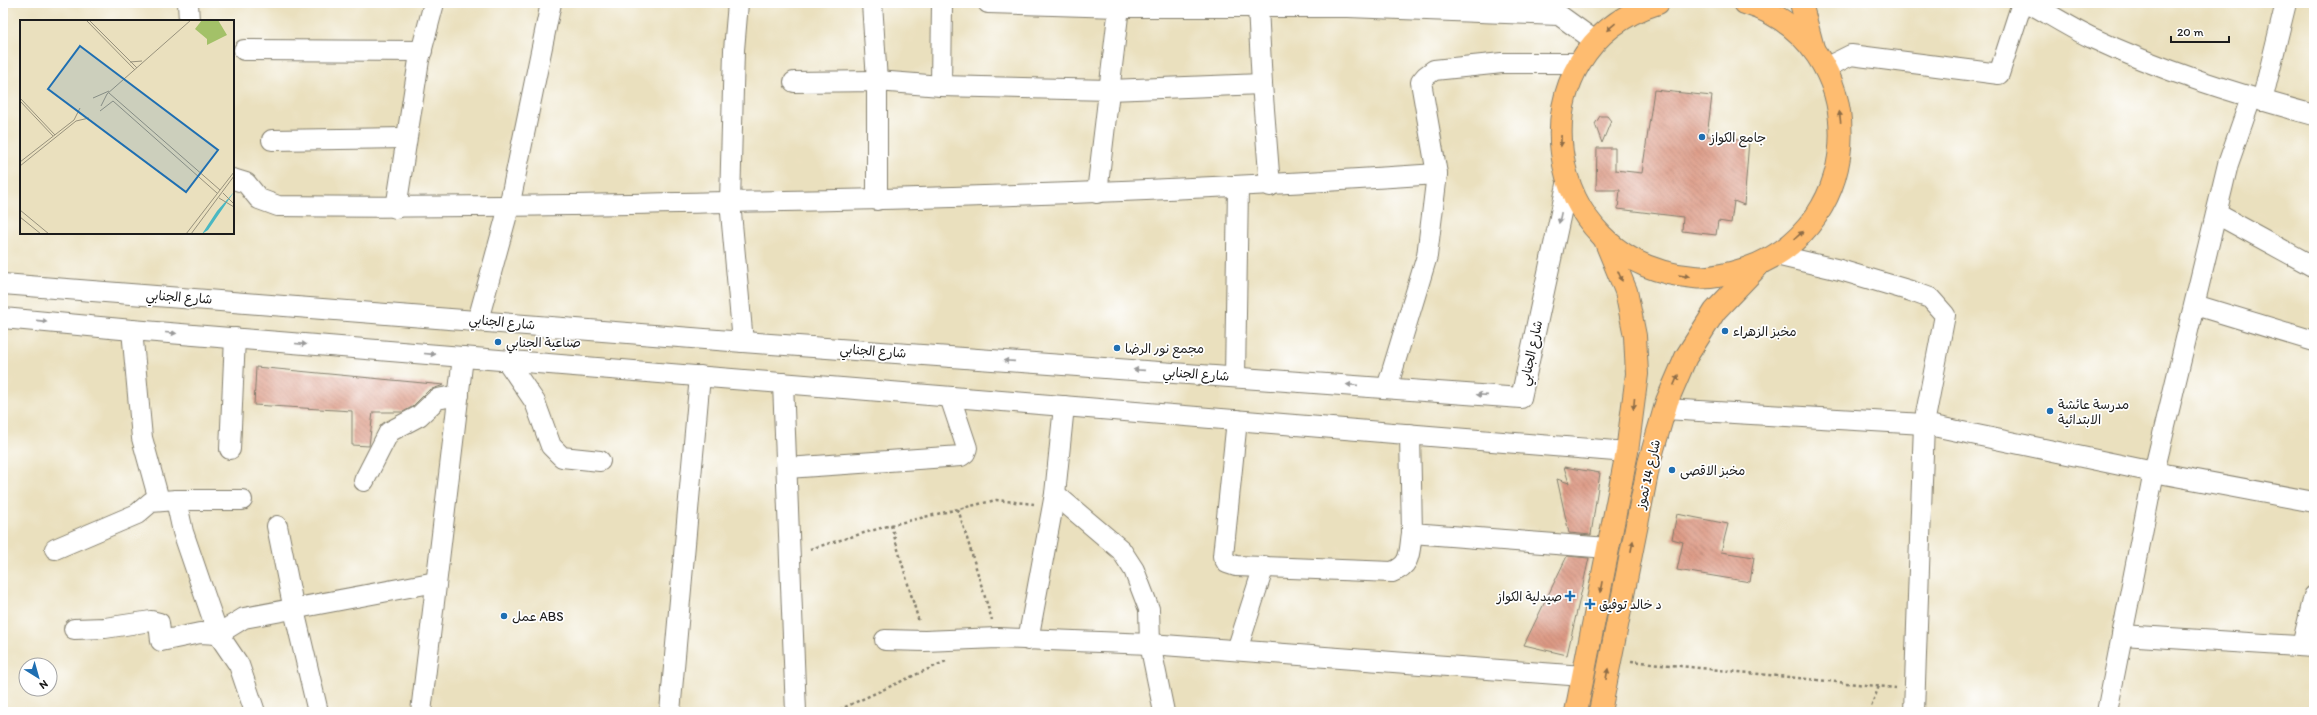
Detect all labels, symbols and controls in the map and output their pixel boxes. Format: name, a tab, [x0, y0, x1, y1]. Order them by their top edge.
scale bar	[2171, 18, 2229, 44]
inset map	[20, 20, 234, 234]
one-way arrow	[1606, 23, 1617, 32]
text: 20 m	[2177, 25, 2204, 39]
one-way arrow	[1837, 111, 1843, 123]
place label: جامع الكواز	[1709, 130, 1766, 148]
marker: جامع الكواز	[1697, 132, 1707, 142]
one-way arrow	[1558, 135, 1564, 148]
one-way arrow	[1556, 212, 1562, 225]
one-way arrow	[1794, 231, 1805, 240]
one-way arrow	[1617, 271, 1623, 283]
one-way arrow	[1678, 273, 1690, 279]
street label: شارع الجنابي	[145, 287, 213, 311]
street label: شارع الجنابي	[468, 312, 536, 336]
one-way arrow	[36, 318, 48, 325]
street label: شارع الجنابي	[1517, 319, 1549, 388]
place label: مخبز الزهراء	[1733, 324, 1797, 340]
marker: مخبز الزهراء	[1720, 326, 1730, 336]
one-way arrow	[165, 330, 177, 337]
place label: صناعية الجنابي	[506, 335, 581, 354]
marker: صناعية الجنابي	[493, 337, 503, 347]
one-way arrow	[295, 340, 307, 347]
street label: شارع الجنابي	[839, 341, 907, 365]
place label: مجمع نور الرضا	[1125, 341, 1204, 359]
marker: مجمع نور الرضا	[1112, 343, 1122, 353]
one-way arrow	[424, 351, 436, 358]
one-way arrow	[1003, 357, 1015, 364]
street label: شارع الجنابي	[1162, 364, 1230, 388]
one-way arrow	[1133, 366, 1145, 373]
one-way arrow	[1673, 375, 1679, 386]
one-way arrow	[1346, 382, 1358, 389]
one-way arrow	[1476, 392, 1488, 399]
place label: مدرسة عائشة الابتدائية	[2058, 397, 2129, 428]
one-way arrow	[1631, 398, 1637, 410]
marker: مدرسة عائشة الابتدائية	[2045, 406, 2055, 416]
street label: شارع 14 تموز	[1633, 438, 1665, 511]
place label: مخبز الاقصى	[1680, 463, 1745, 480]
marker: مخبز الاقصى	[1667, 465, 1677, 475]
one-way arrow	[1630, 540, 1636, 552]
one-way arrow	[1597, 581, 1603, 593]
place label: صيدلية الكواز	[1496, 589, 1562, 605]
marker: صيدلية الكواز	[1565, 591, 1575, 601]
place label: د خالد توفيق	[1599, 597, 1662, 613]
marker: د خالد توفيق	[1584, 598, 1596, 610]
place label: عمل ABS	[512, 609, 563, 624]
marker: عمل ABS	[499, 611, 509, 621]
north arrow	[18, 657, 58, 697]
one-way arrow	[1605, 668, 1611, 680]
text: N	[37, 677, 51, 692]

